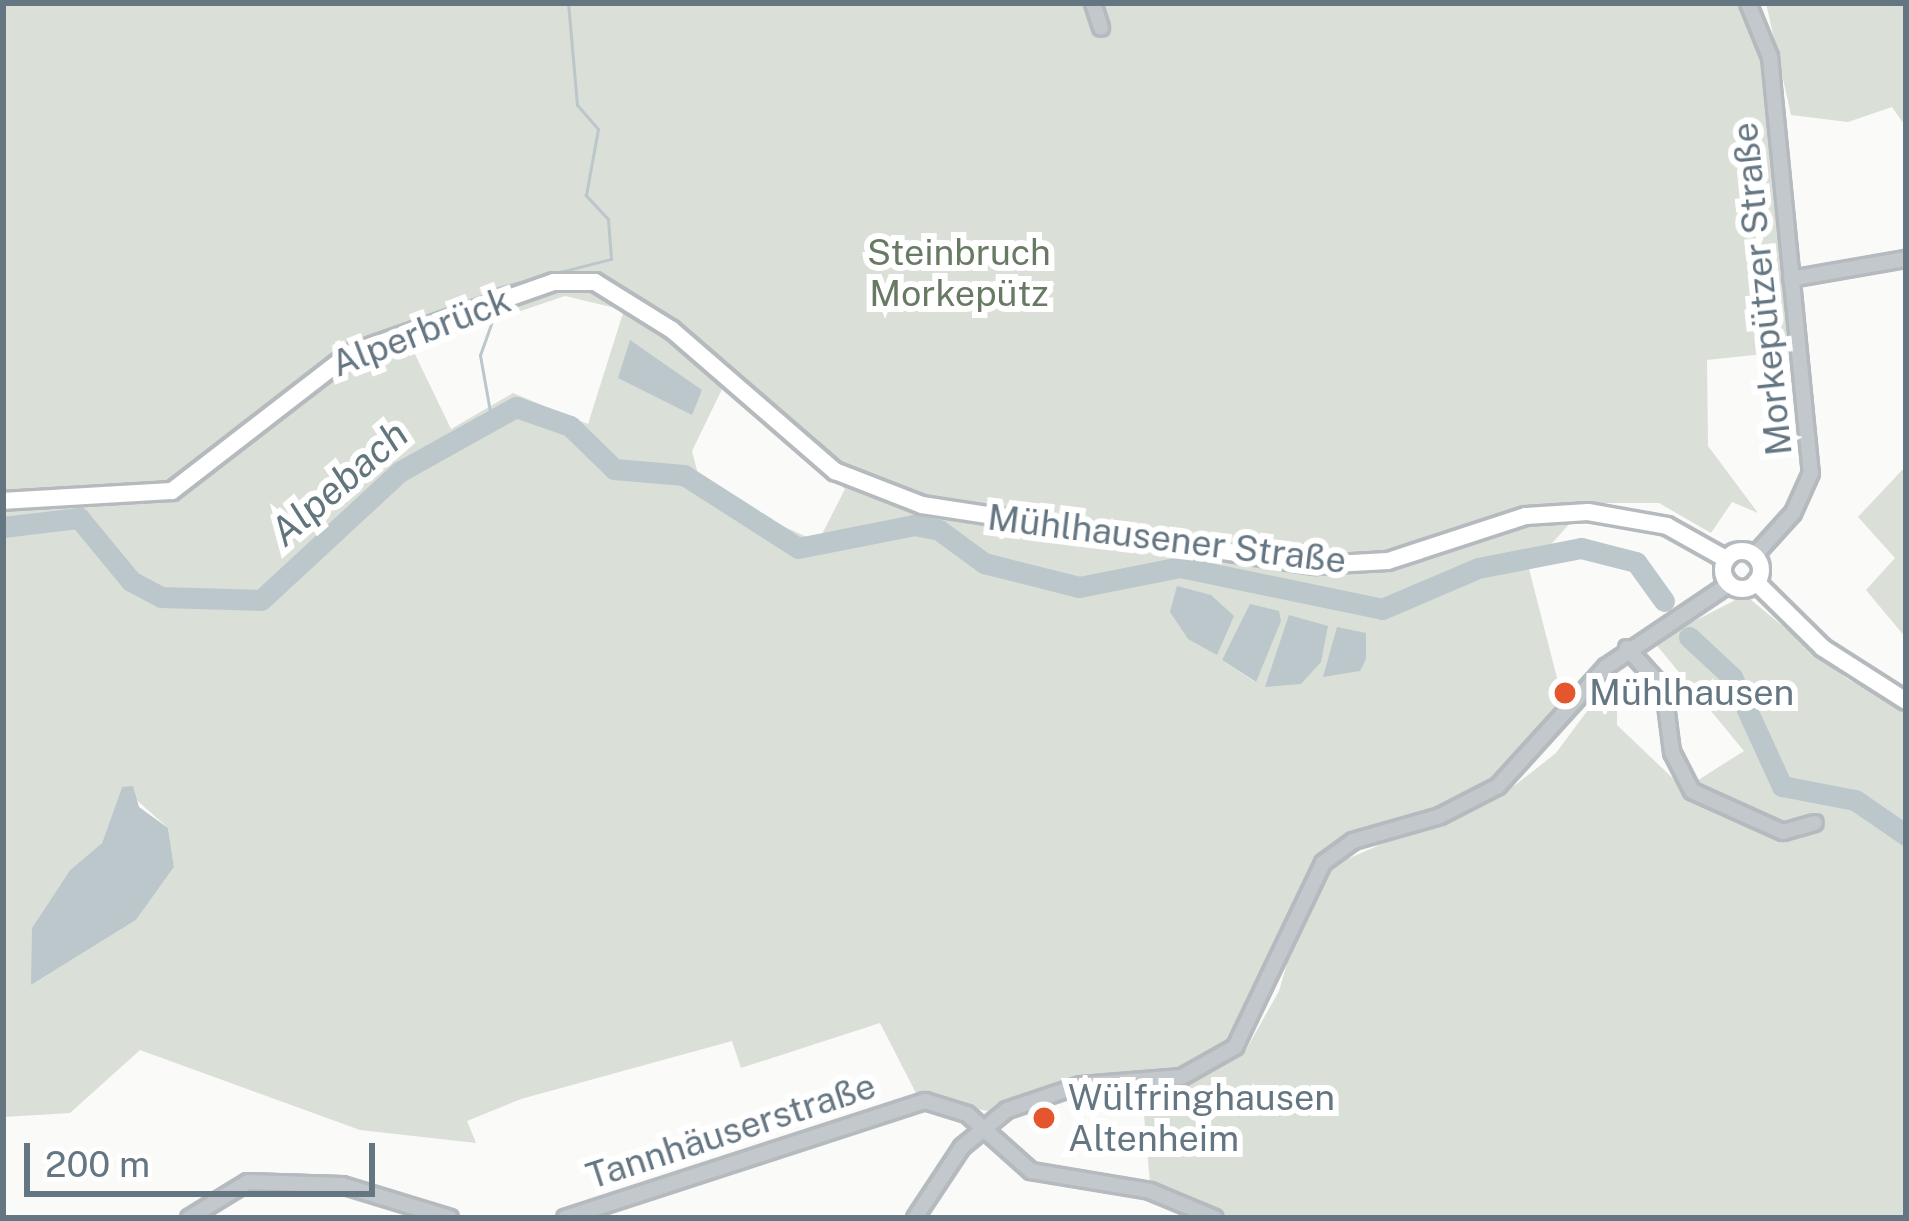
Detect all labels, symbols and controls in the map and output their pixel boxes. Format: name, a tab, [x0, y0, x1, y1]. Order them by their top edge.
street label: Morkepützer Straße	[1723, 120, 1801, 458]
park label: Steinbruch Morkepütz	[867, 230, 1051, 315]
street label: Alperbrück	[325, 278, 517, 386]
water label: Alpebach	[261, 411, 417, 555]
street label: Mühlhausener Straße	[985, 496, 1349, 582]
place label: Mühlhausen	[1589, 671, 1794, 715]
marker: Mühlhausen	[1552, 680, 1578, 706]
street label: Tannhäuserstraße	[581, 1064, 881, 1198]
place label: Wülfringhausen Altenheim	[1068, 1075, 1335, 1160]
marker: Wülfringhausen Altenheim	[1031, 1105, 1057, 1131]
scale bar	[30, 1119, 381, 1193]
text: 200 m	[45, 1143, 150, 1185]

